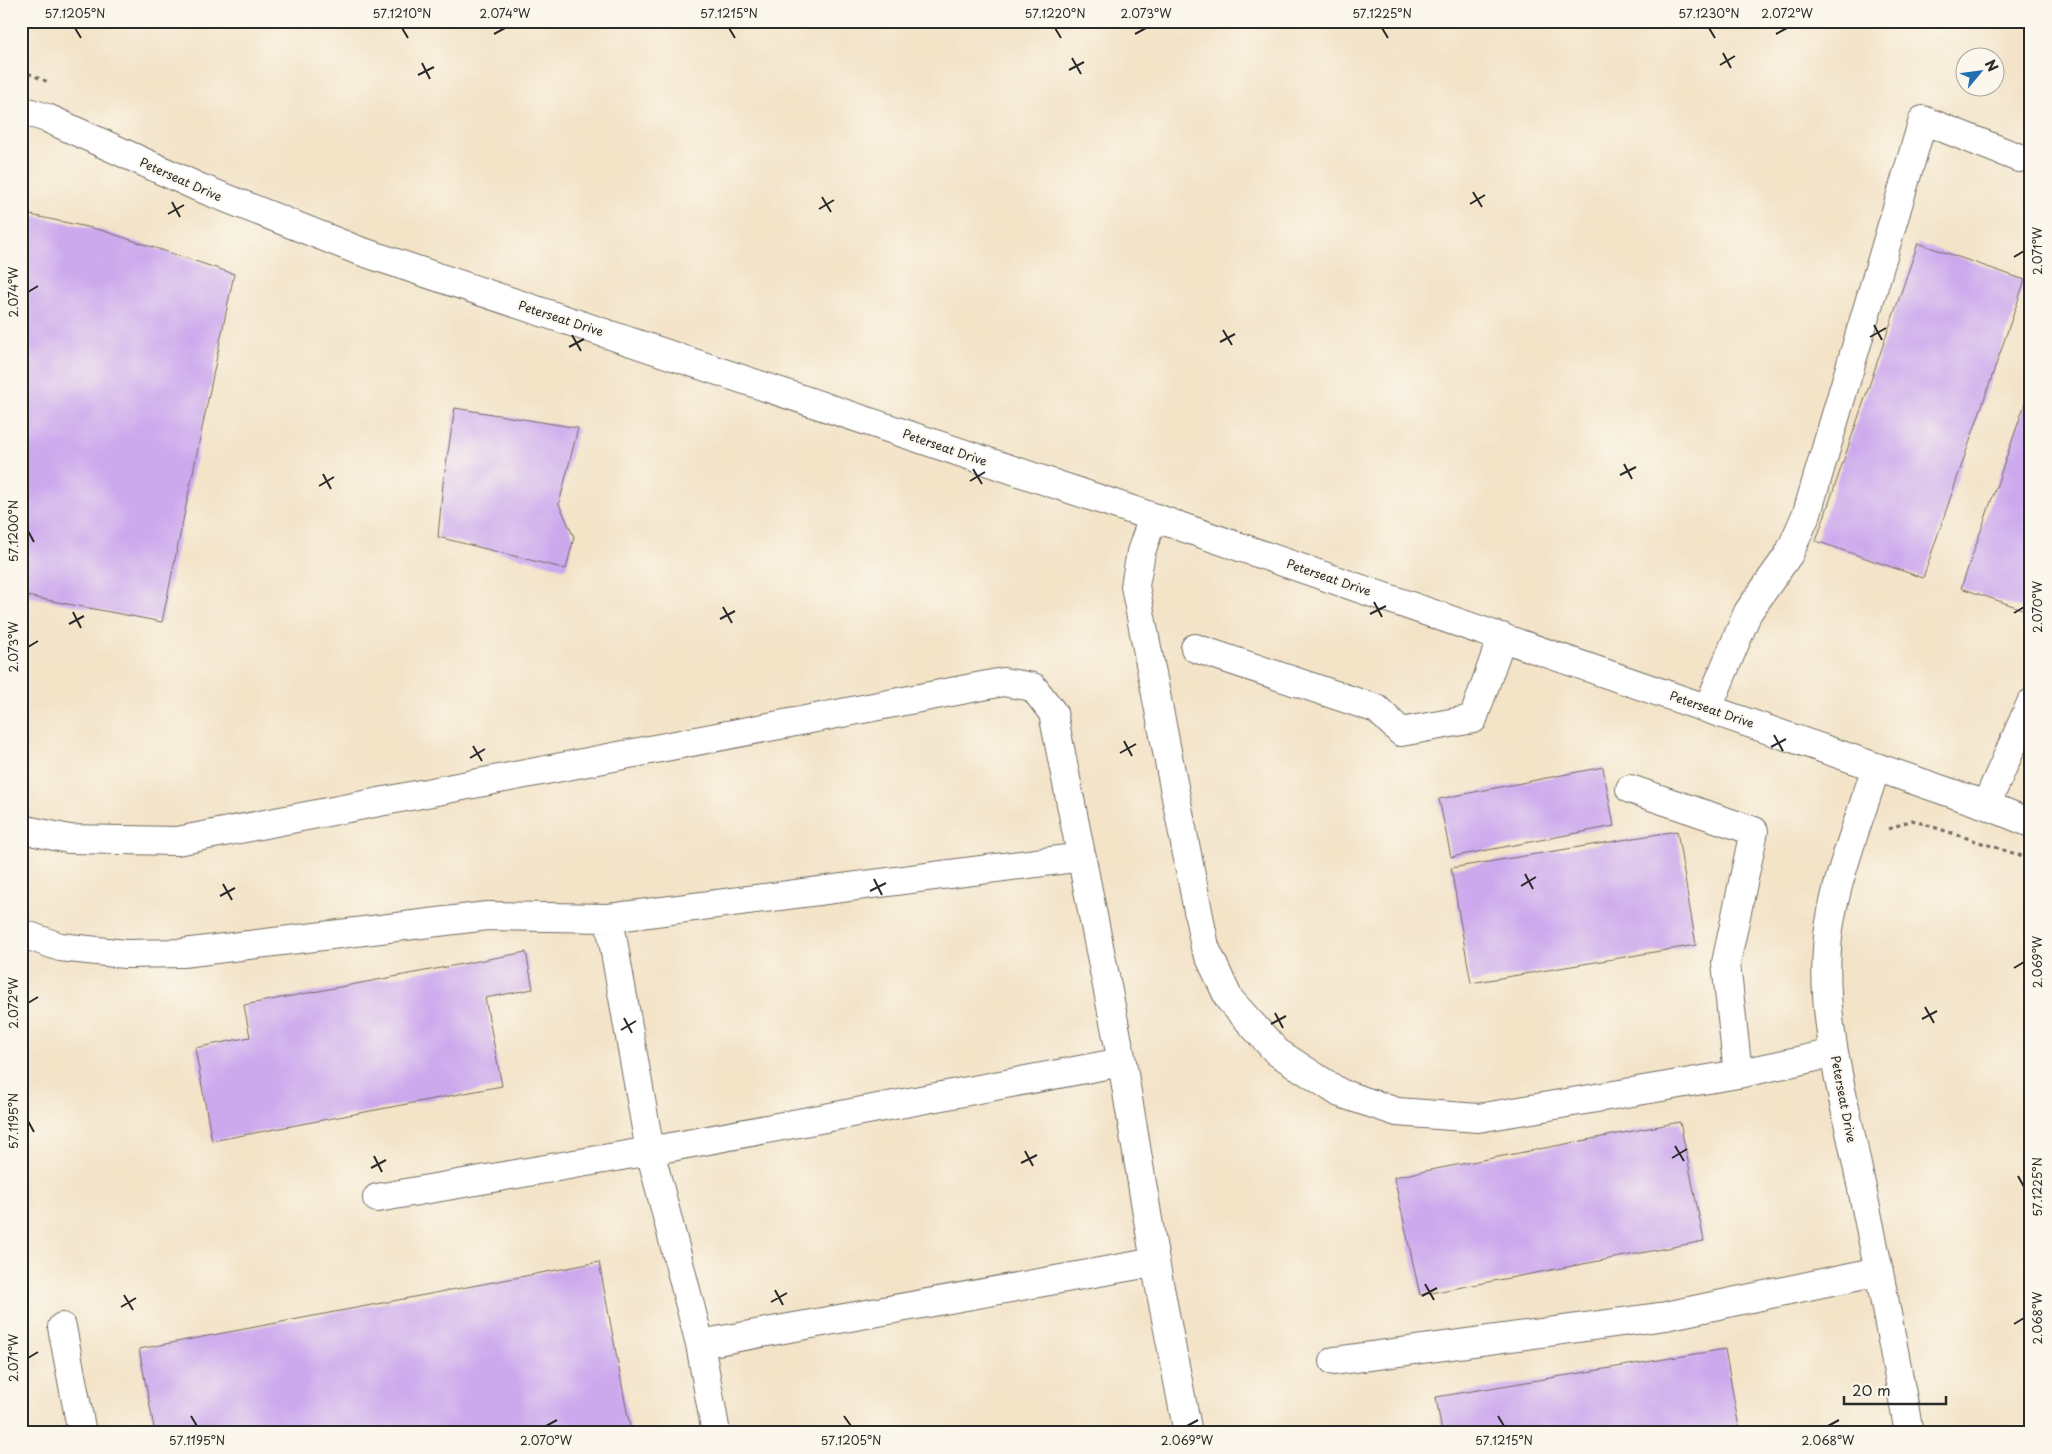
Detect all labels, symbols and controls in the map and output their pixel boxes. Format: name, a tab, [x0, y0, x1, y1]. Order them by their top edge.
text: 57.1205°N	[45, 4, 105, 22]
text: 57.1210°N	[373, 4, 431, 22]
text: 2.074°W	[480, 4, 531, 22]
text: 57.1215°N	[700, 4, 758, 22]
text: 57.1220°N	[1024, 4, 1086, 22]
text: 2.073°W	[1120, 4, 1172, 22]
text: 57.1225°N	[1352, 4, 1412, 22]
text: 57.1230°N	[1678, 4, 1740, 22]
text: 2.072°W	[1761, 4, 1814, 22]
north arrow	[1954, 48, 2004, 98]
text: N	[1980, 56, 2004, 75]
street label: Peterseat Drive	[137, 153, 226, 205]
text: 2.071°W	[2028, 226, 2046, 275]
text: 2.074°W	[4, 266, 22, 317]
street label: Peterseat Drive	[516, 296, 606, 340]
street label: Peterseat Drive	[900, 424, 990, 470]
text: 57.1200°N	[4, 500, 22, 562]
street label: Peterseat Drive	[1284, 554, 1374, 600]
text: 2.070°W	[2028, 580, 2046, 633]
text: 2.073°W	[4, 621, 22, 673]
street label: Peterseat Drive	[1667, 686, 1757, 732]
text: 2.069°W	[2028, 935, 2046, 988]
text: 2.072°W	[4, 976, 22, 1029]
street label: Peterseat Drive	[1827, 1054, 1861, 1145]
text: 57.1195°N	[4, 1093, 22, 1149]
text: 57.1225°N	[2028, 1157, 2046, 1217]
text: 2.068°W	[2028, 1291, 2046, 1344]
text: 2.071°W	[4, 1333, 22, 1382]
scale bar	[1844, 1374, 1947, 1406]
text: 20 m	[1852, 1378, 1891, 1401]
text: 57.1195°N	[169, 1431, 225, 1449]
text: 2.070°W	[520, 1431, 573, 1449]
text: 57.1205°N	[821, 1431, 881, 1449]
text: 2.069°W	[1161, 1431, 1214, 1449]
text: 57.1215°N	[1475, 1431, 1533, 1449]
text: 2.068°W	[1802, 1431, 1855, 1449]

